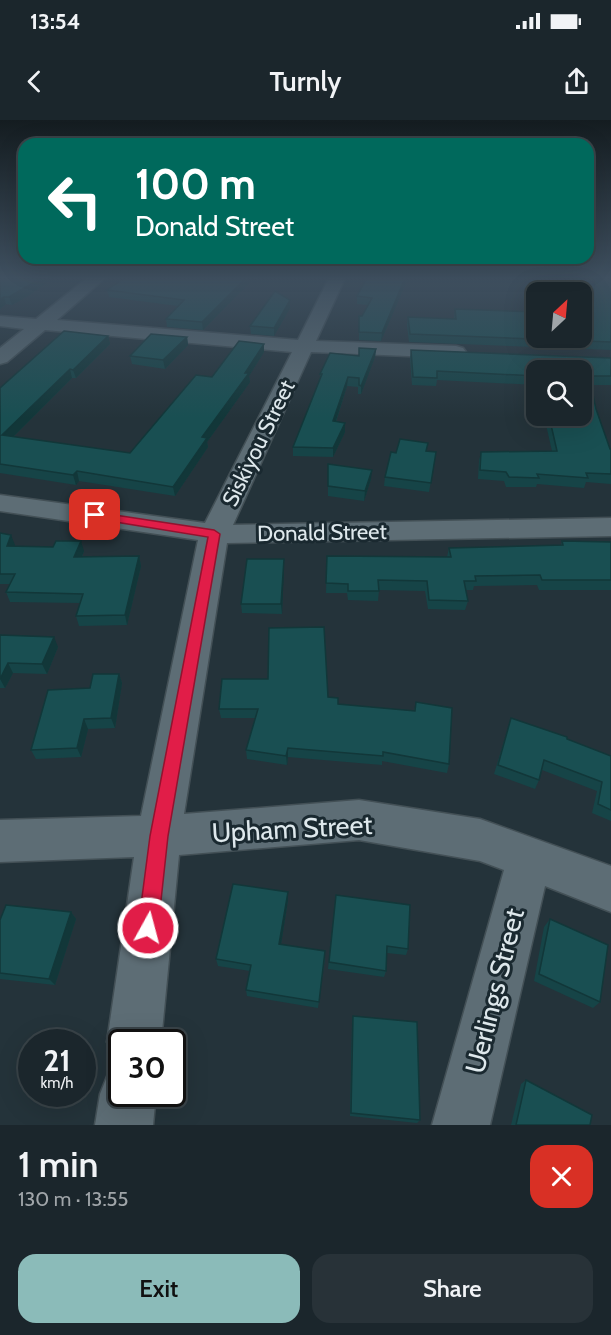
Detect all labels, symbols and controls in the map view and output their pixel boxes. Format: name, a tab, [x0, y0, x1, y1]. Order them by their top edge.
text: 13:54	[30, 8, 80, 35]
icon: back	[18, 65, 51, 98]
text: Turnly	[270, 65, 341, 98]
icon: share	[560, 65, 593, 98]
text: 100 m	[135, 158, 256, 210]
icon: left	[36, 162, 114, 240]
text: Donald Street	[135, 210, 294, 243]
north arrow	[526, 282, 592, 348]
map controls	[526, 282, 592, 426]
button: search	[526, 360, 592, 426]
street label: Siskiyou Street	[216, 375, 301, 511]
pin	[69, 489, 120, 540]
icon: arrive	[78, 498, 111, 531]
street label: Donald Street	[257, 518, 388, 547]
street label: Upham Street	[211, 808, 373, 849]
position arrow	[116, 896, 180, 960]
street label: Uerlings Street	[458, 905, 531, 1077]
speed limit sign: 30	[108, 1029, 186, 1107]
text: 21	[44, 1042, 70, 1079]
text: km/h	[41, 1074, 73, 1092]
text: 1 min	[18, 1142, 98, 1186]
button: close	[530, 1145, 593, 1208]
text: 130 m · 13:55	[18, 1187, 128, 1211]
button: Exit	[18, 1254, 300, 1323]
button: Share	[312, 1254, 593, 1323]

